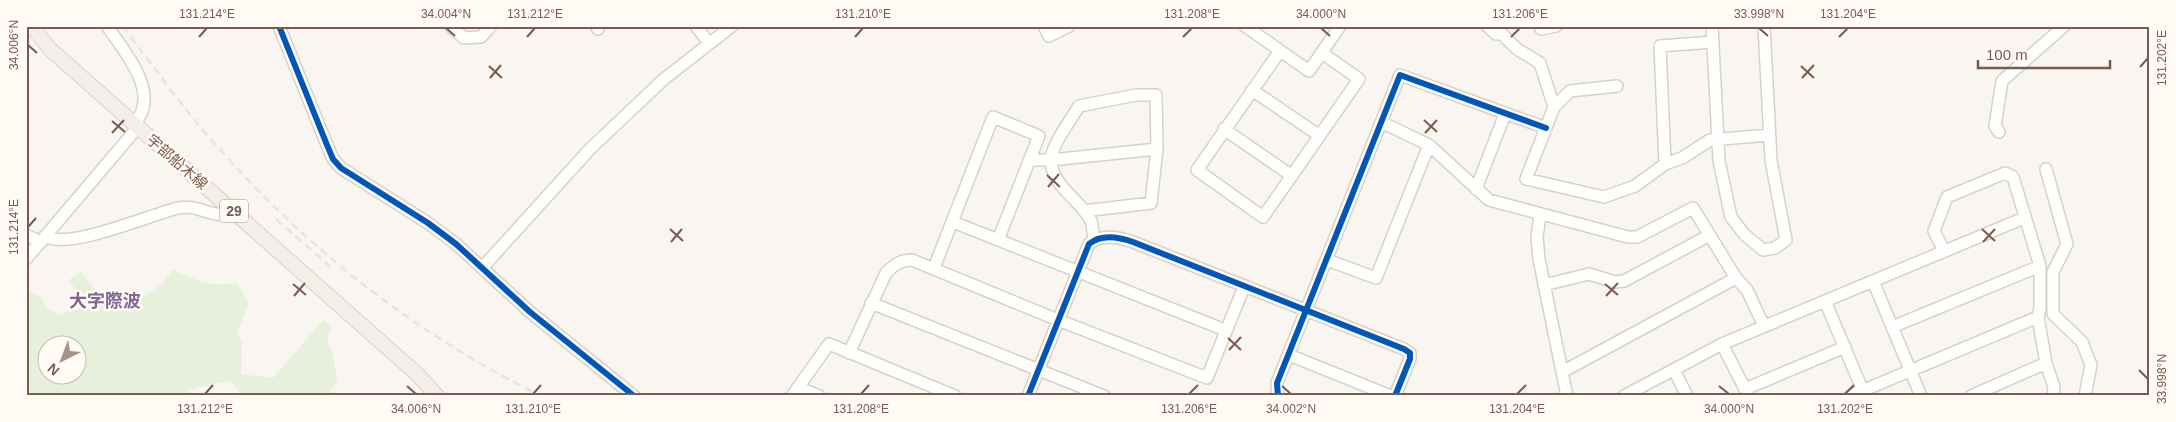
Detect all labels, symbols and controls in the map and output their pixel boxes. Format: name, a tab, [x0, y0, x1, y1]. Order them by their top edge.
text: 131.214°E	[179, 7, 235, 21]
text: 34.004°N	[421, 7, 471, 21]
text: 131.212°E	[507, 7, 563, 21]
text: 131.210°E	[835, 7, 891, 21]
text: 131.208°E	[1164, 7, 1220, 21]
text: 34.000°N	[1296, 7, 1346, 21]
text: 131.206°E	[1492, 7, 1548, 21]
text: 33.998°N	[1734, 7, 1784, 21]
text: 131.204°E	[1820, 7, 1876, 21]
text: 34.006°N	[7, 20, 21, 70]
text: 131.202°E	[2155, 30, 2169, 86]
scale bar	[1978, 38, 2111, 70]
text: 100 m	[1986, 46, 2028, 63]
street label: 宇部船木線	[143, 131, 211, 193]
text: 131.214°E	[7, 199, 21, 255]
road number: 29	[220, 200, 248, 222]
district label: 大字際波	[69, 291, 141, 311]
north arrow	[38, 334, 88, 384]
text: 33.998°N	[2155, 354, 2169, 404]
text: N	[44, 360, 62, 379]
text: 131.212°E	[177, 402, 233, 416]
text: 34.006°N	[391, 402, 441, 416]
text: 131.210°E	[505, 402, 561, 416]
text: 131.208°E	[833, 402, 889, 416]
text: 131.206°E	[1161, 402, 1217, 416]
text: 34.002°N	[1266, 402, 1316, 416]
text: 131.204°E	[1489, 402, 1545, 416]
text: 34.000°N	[1704, 402, 1754, 416]
text: 131.202°E	[1817, 402, 1873, 416]

